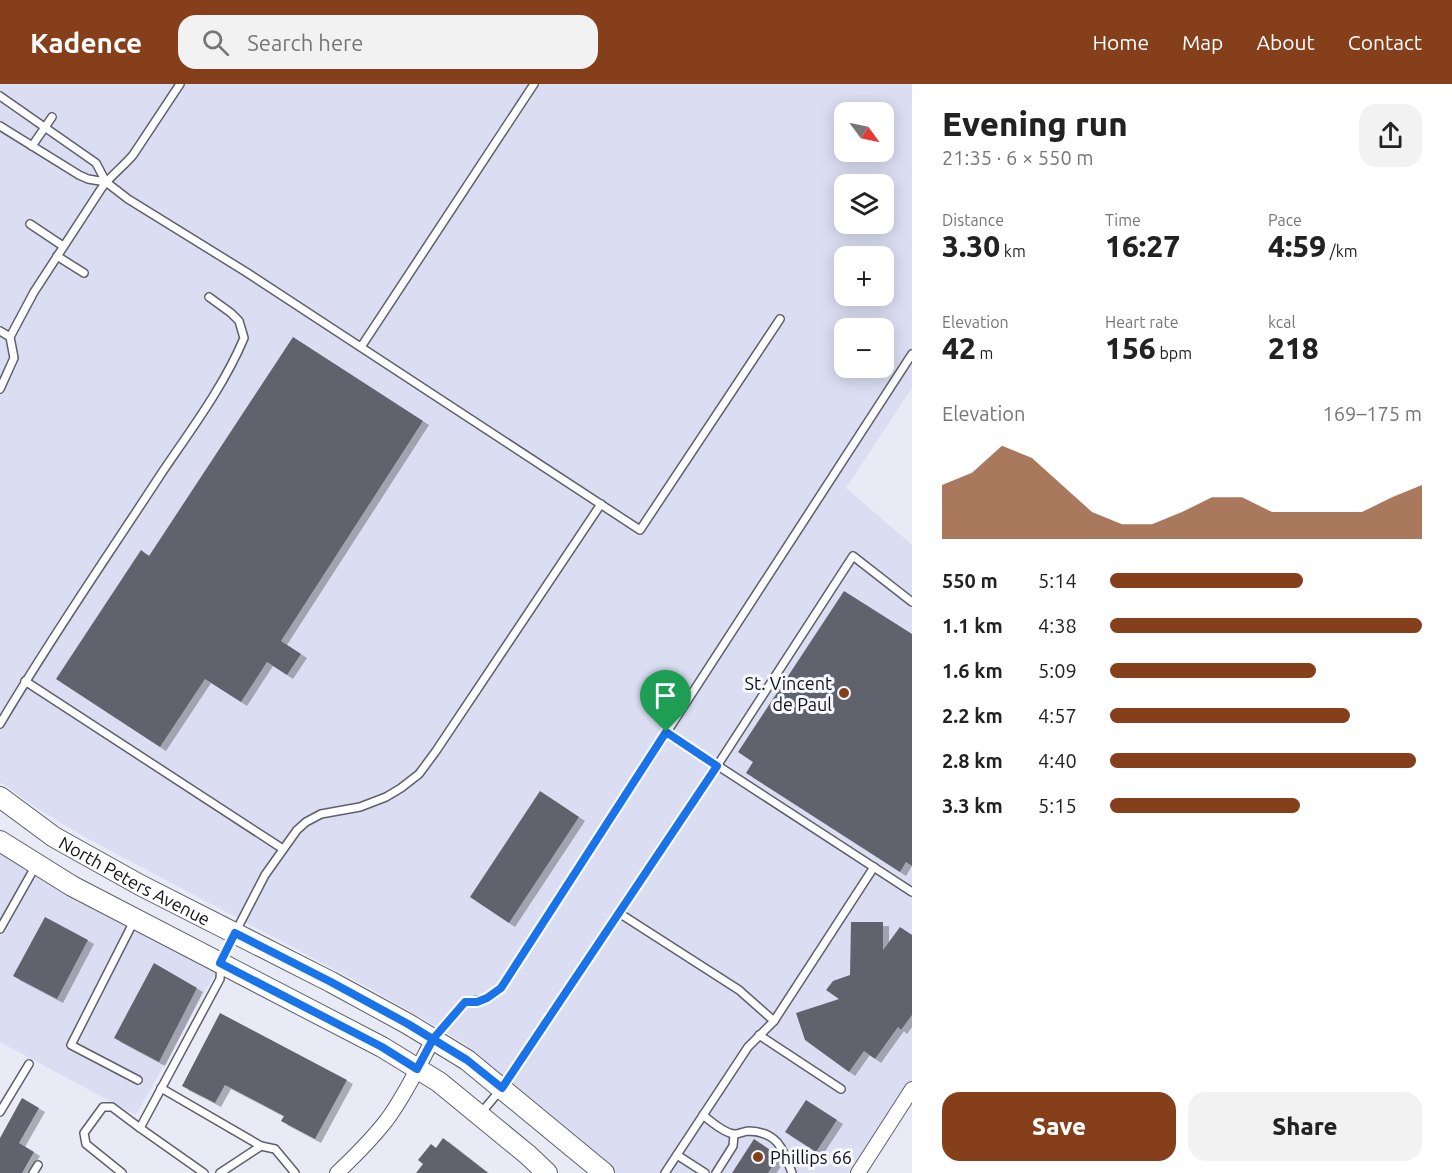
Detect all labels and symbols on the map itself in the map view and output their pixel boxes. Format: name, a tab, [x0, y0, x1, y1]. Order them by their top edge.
north arrow	[834, 102, 894, 162]
pin	[640, 670, 691, 732]
place label: St. Vincent de Paul	[744, 673, 832, 714]
marker: St. Vincent de Paul	[837, 686, 851, 700]
street label: North Peters Avenue	[56, 832, 214, 929]
place label: Phillips 66	[770, 1147, 852, 1167]
marker: Phillips 66	[751, 1150, 765, 1164]

